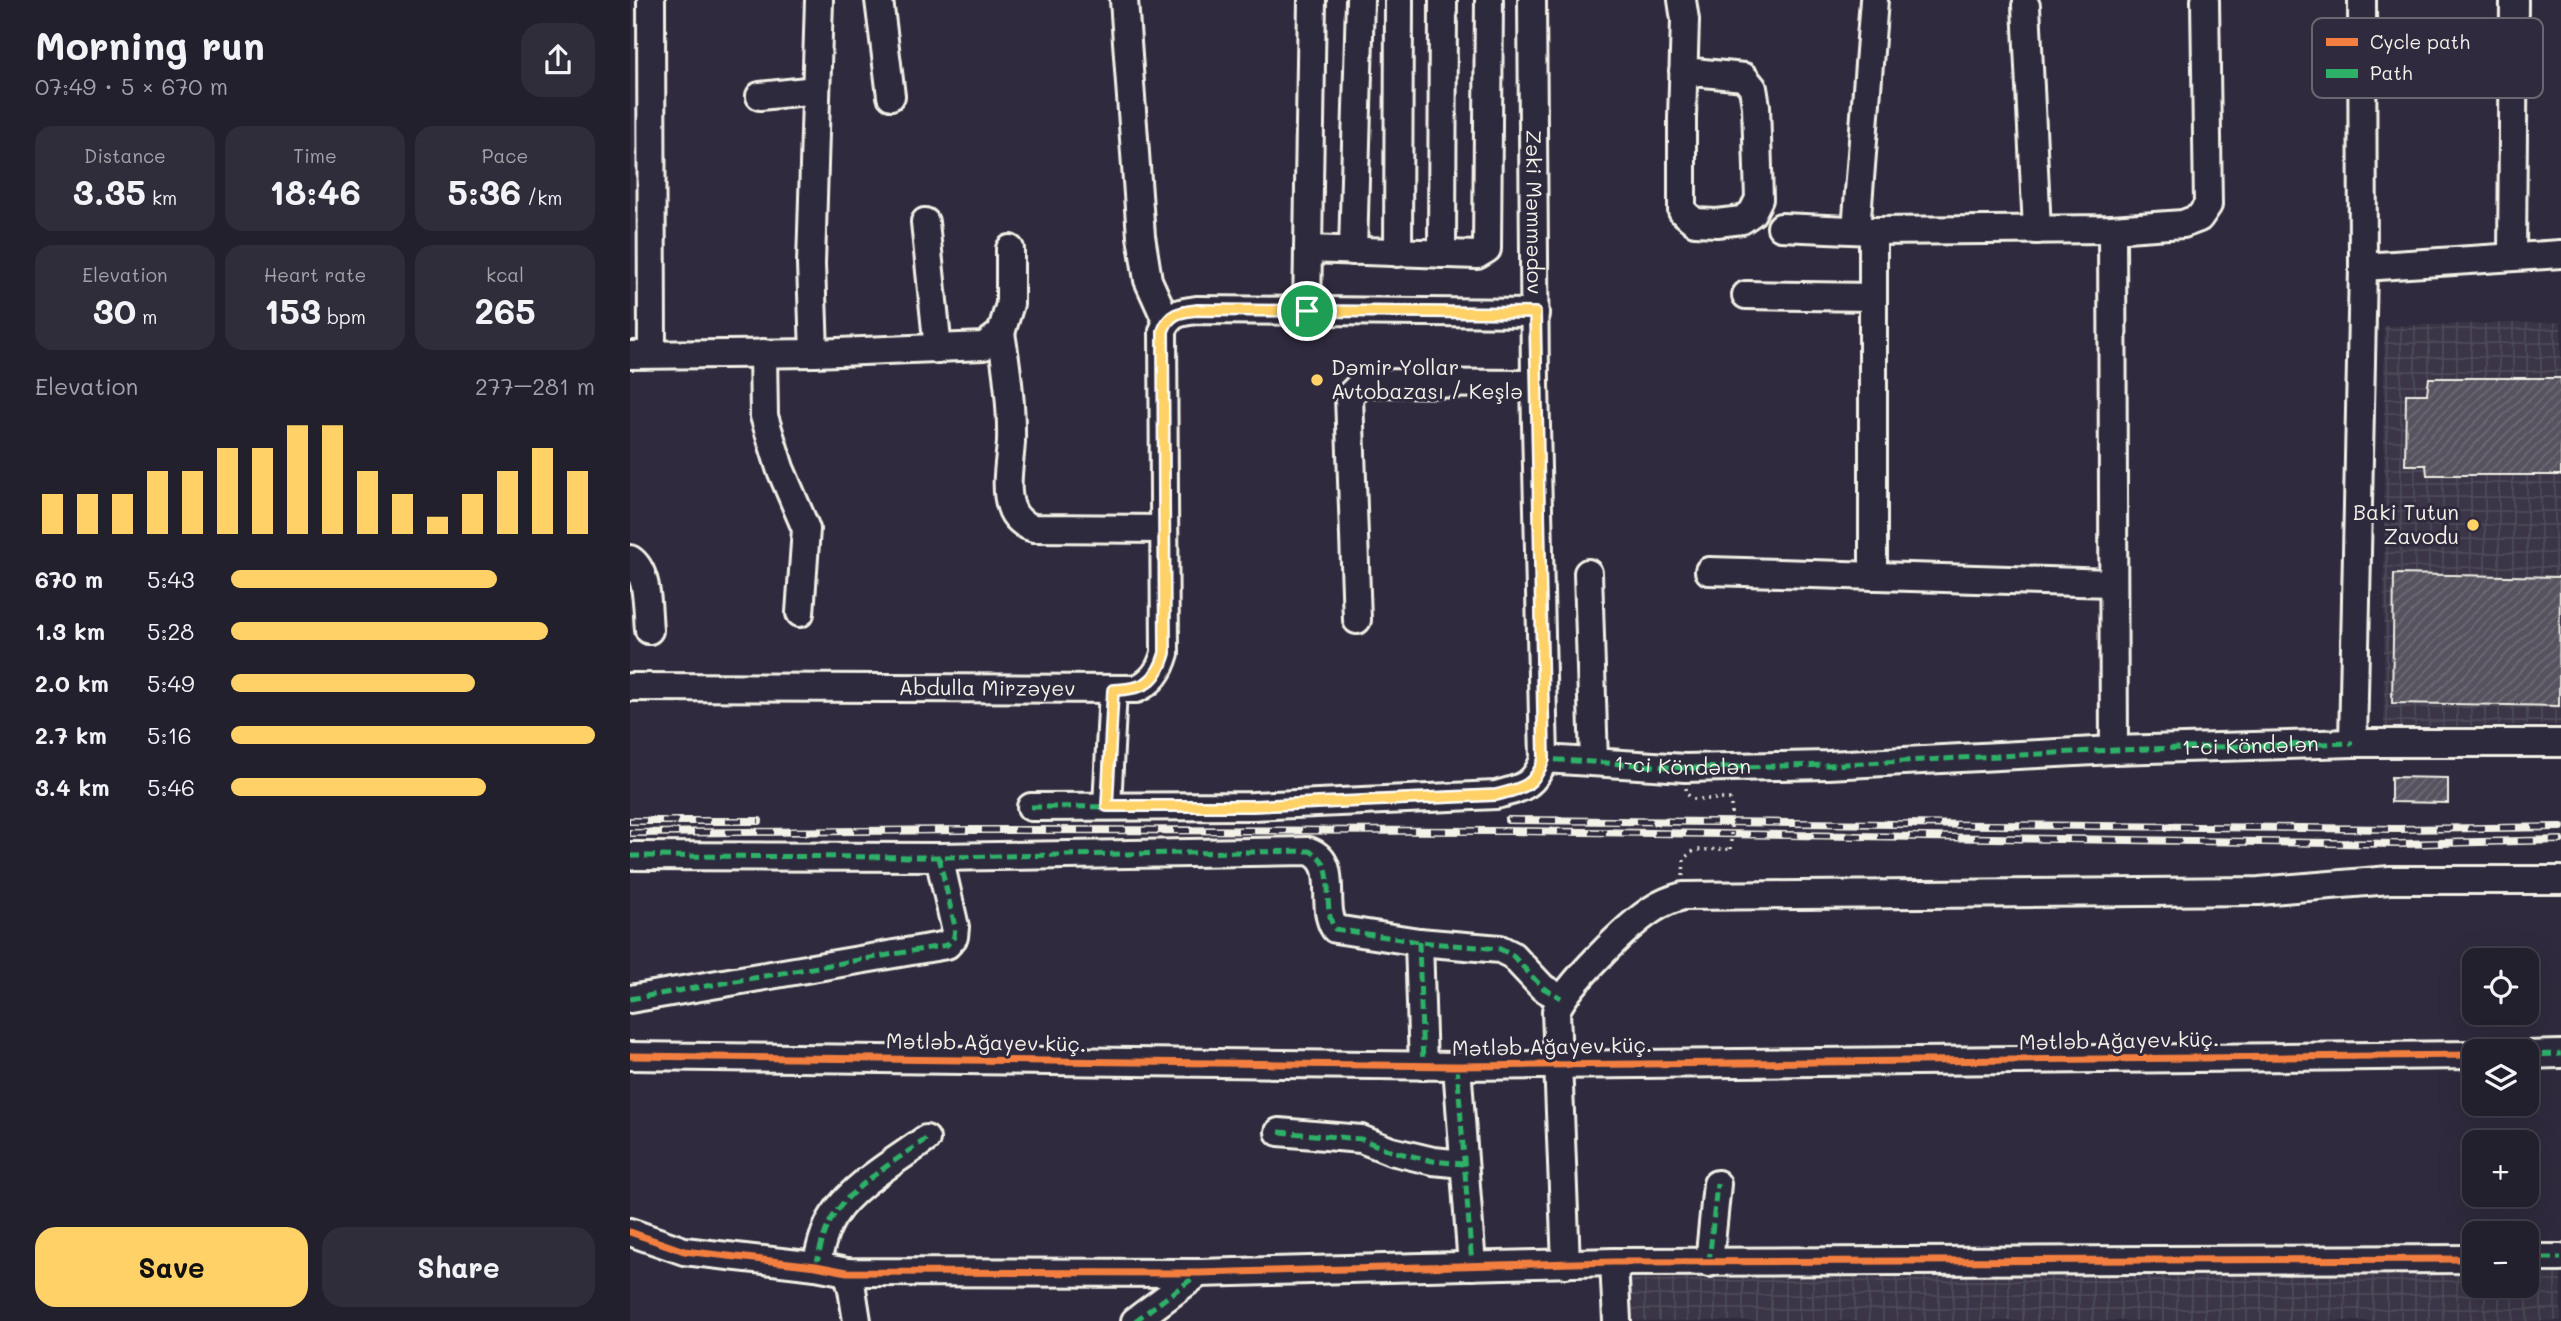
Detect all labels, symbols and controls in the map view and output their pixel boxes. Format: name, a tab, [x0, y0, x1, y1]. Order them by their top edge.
legend	[2312, 18, 2543, 98]
text: Morning run	[35, 20, 265, 70]
button: share	[521, 23, 595, 97]
text: Cycle path	[2370, 29, 2470, 54]
text: Path	[2370, 60, 2413, 85]
text: 07:49 · 5 × 670 m	[35, 71, 228, 101]
street label: Zəki Məmmədov	[1521, 130, 1549, 294]
text: Distance	[84, 143, 166, 168]
text: Time	[293, 143, 337, 168]
text: Pace	[482, 143, 528, 168]
text: 3.35	[73, 168, 146, 214]
text: 18:46	[269, 168, 361, 214]
text: 5:36	[447, 168, 521, 214]
text: km	[146, 185, 177, 210]
text: /km	[521, 185, 563, 210]
text: Elevation	[82, 262, 168, 287]
text: Heart rate	[264, 262, 366, 287]
text: kcal	[486, 262, 524, 287]
pin	[1277, 281, 1337, 341]
text: 30	[93, 287, 136, 333]
text: 153	[264, 287, 321, 333]
text: 265	[474, 287, 536, 333]
icon: arrive	[1288, 292, 1326, 330]
text: m	[136, 304, 157, 329]
text: bpm	[321, 304, 366, 329]
place label: Dəmir Yollar Avtobazası / Keşlə	[1331, 353, 1523, 404]
text: Elevation	[35, 371, 138, 401]
text: 277–281 m	[475, 371, 595, 401]
marker: Dəmir Yollar Avtobazası / Keşlə	[1309, 372, 1325, 388]
place label: Baki Tutun Zavodu	[2353, 498, 2459, 549]
marker: Baki Tutun Zavodu	[2465, 517, 2481, 533]
text: 670 m	[35, 564, 103, 594]
text: 5:43	[147, 564, 195, 594]
text: 1.3 km	[35, 616, 105, 646]
text: 5:28	[147, 616, 194, 646]
text: 2.0 km	[35, 668, 109, 698]
text: 5:49	[147, 668, 195, 698]
street label: Abdulla Mirzəyev	[899, 673, 1075, 701]
text: 2.7 km	[35, 720, 107, 750]
text: 5:16	[147, 720, 192, 750]
street label: 1-ci Köndələn	[2181, 729, 2319, 760]
street label: 1-ci Köndələn	[1614, 749, 1751, 780]
text: 3.4 km	[35, 772, 109, 802]
text: 5:46	[147, 772, 195, 802]
map controls	[2462, 948, 2539, 1298]
button: locate	[2462, 948, 2539, 1025]
street label: Mətləb Ağayev küç.	[2019, 1024, 2219, 1055]
street label: Mətləb Ağayev küç.	[886, 1026, 1086, 1057]
street label: Mətləb Ağayev küç.	[1452, 1030, 1652, 1061]
button: layers	[2462, 1039, 2539, 1116]
button: +	[2462, 1130, 2539, 1207]
button: −	[2462, 1221, 2539, 1298]
button: Save	[35, 1227, 308, 1307]
button: Share	[322, 1227, 595, 1307]

